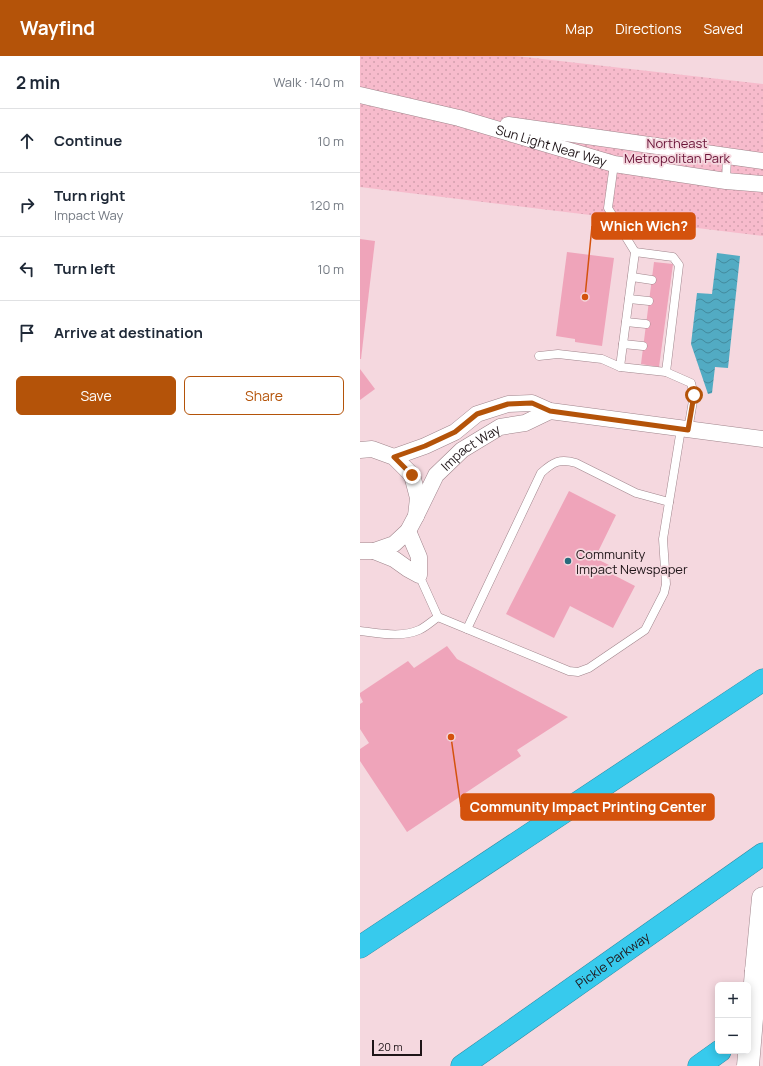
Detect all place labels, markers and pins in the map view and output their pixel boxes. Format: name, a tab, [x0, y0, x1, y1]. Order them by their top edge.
callout: Which Wich?	[592, 213, 695, 239]
place label: Community Impact Newspaper	[576, 545, 688, 578]
marker: Community Impact Newspaper	[563, 556, 573, 566]
callout: Community Impact Printing Center	[461, 794, 714, 820]

